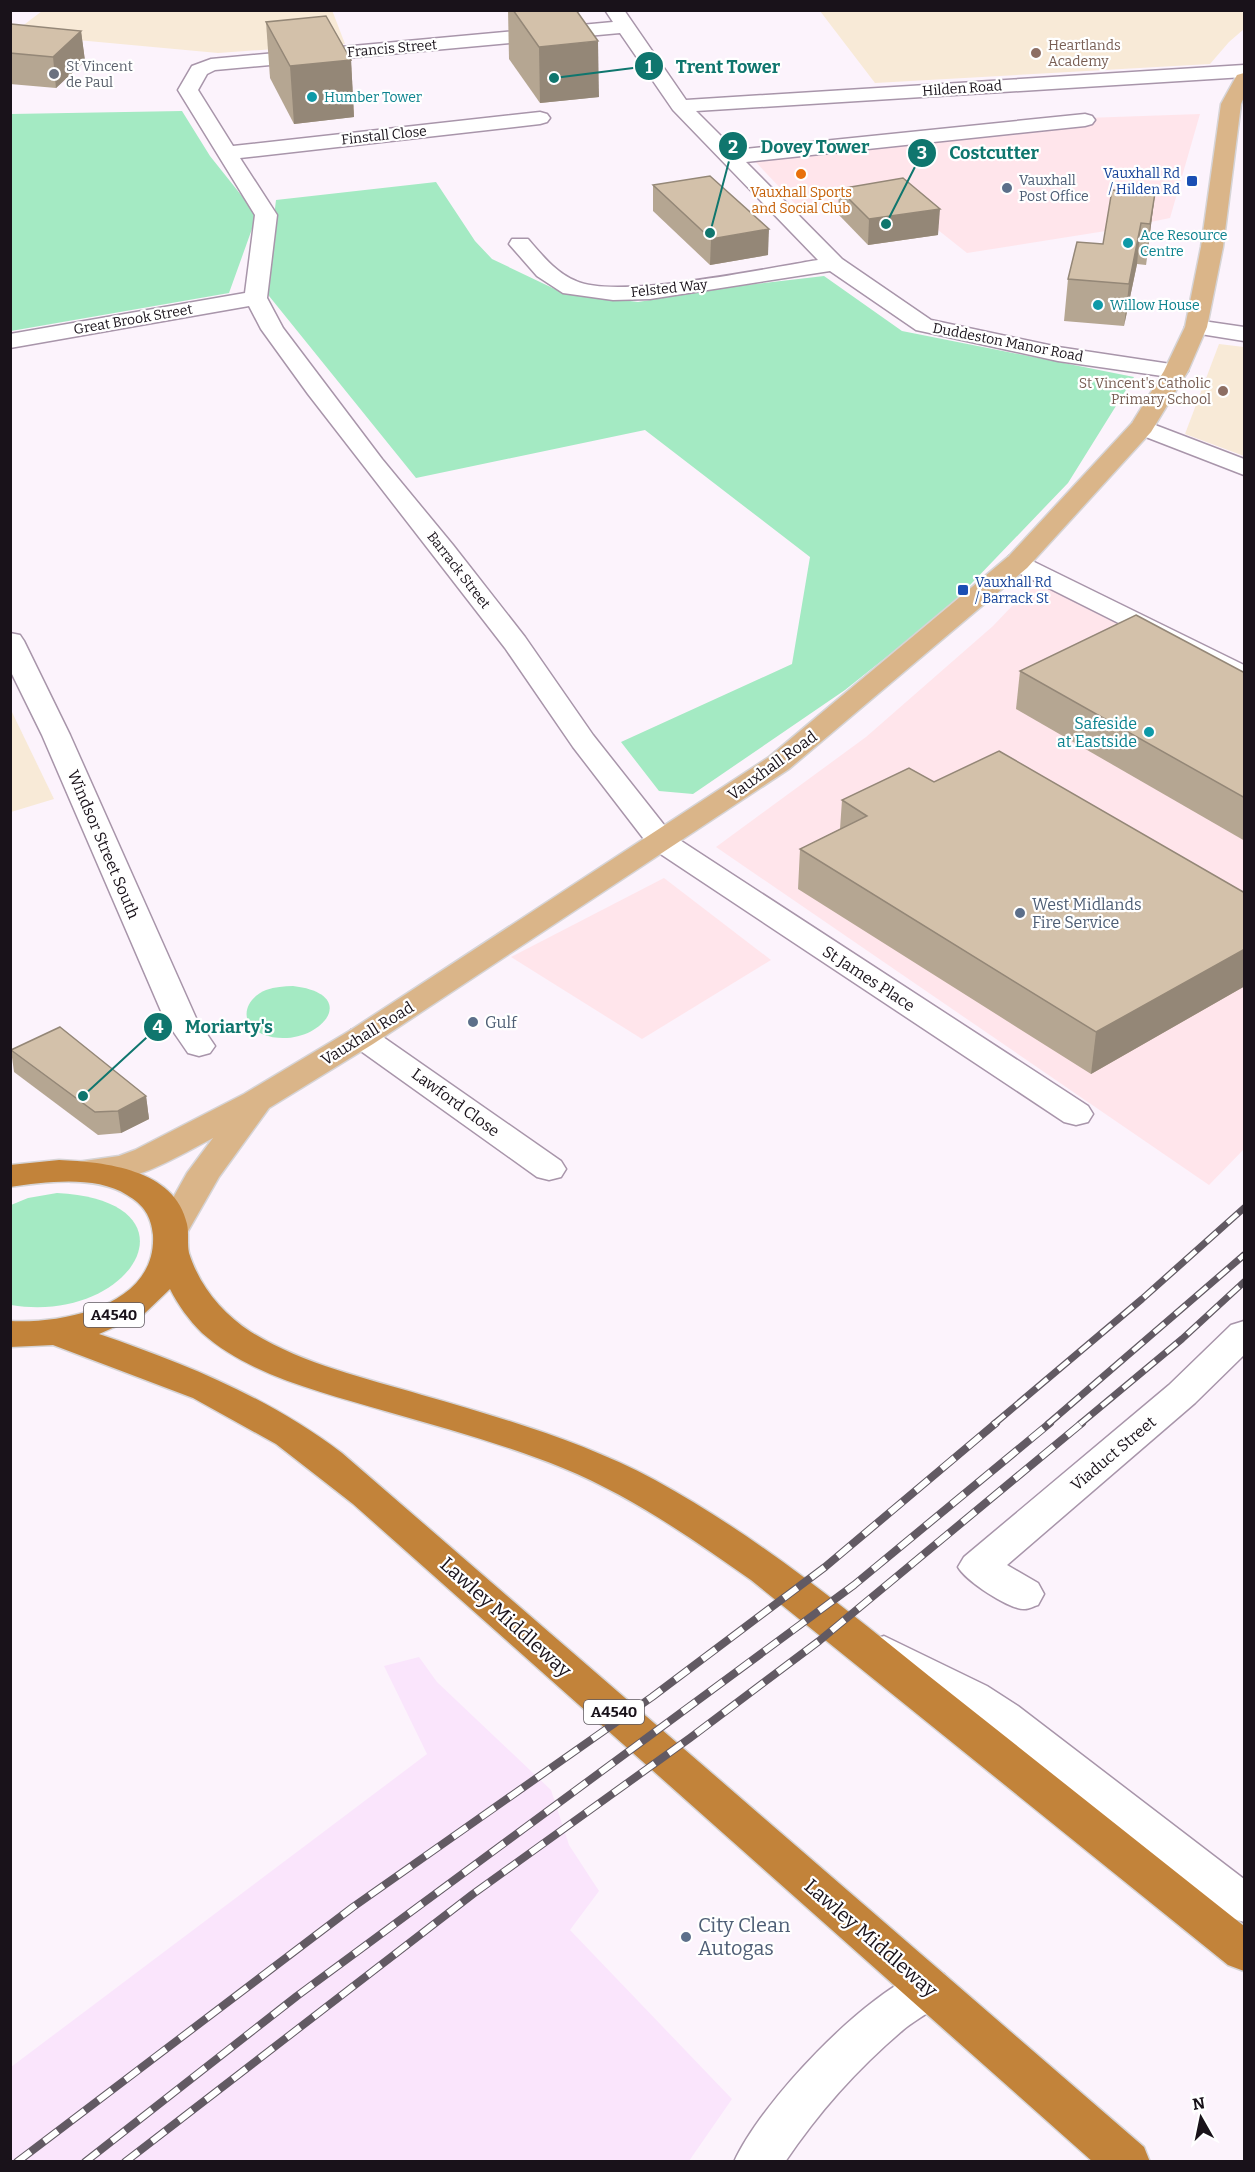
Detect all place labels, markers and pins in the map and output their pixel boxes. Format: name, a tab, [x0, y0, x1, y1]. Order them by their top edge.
place label: Heartlands Academy	[1048, 37, 1121, 70]
marker: Heartlands Academy	[1029, 46, 1043, 60]
callout: Trent Tower	[634, 48, 792, 84]
place label: St Vincent de Paul	[66, 58, 133, 91]
marker: St Vincent de Paul	[47, 67, 61, 81]
place label: Humber Tower	[324, 89, 422, 106]
marker: Humber Tower	[305, 90, 319, 104]
callout: Dovey Tower	[718, 128, 881, 164]
callout: Costcutter	[907, 135, 1051, 171]
place label: Vauxhall Rd / Hilden Rd	[1103, 165, 1180, 198]
marker: Vauxhall Sports and Social Club	[794, 167, 808, 181]
place label: Vauxhall Post Office	[1019, 172, 1089, 205]
marker: Vauxhall Rd / Hilden Rd	[1185, 174, 1199, 188]
marker: Vauxhall Post Office	[1000, 181, 1014, 195]
place label: Vauxhall Sports and Social Club	[750, 184, 852, 217]
place label: Ace Resource Centre	[1140, 227, 1227, 260]
marker: Ace Resource Centre	[1121, 236, 1135, 250]
place label: Willow House	[1110, 297, 1200, 314]
marker: Willow House	[1091, 298, 1105, 312]
place label: St Vincent's Catholic Primary School	[1079, 375, 1211, 408]
marker: St Vincent's Catholic Primary School	[1216, 384, 1230, 398]
place label: Vauxhall Rd / Barrack St	[975, 574, 1052, 607]
marker: Vauxhall Rd / Barrack St	[956, 583, 970, 597]
place label: Safeside at Eastside	[1057, 714, 1137, 751]
marker: Safeside at Eastside	[1142, 725, 1156, 739]
place label: West Midlands Fire Service	[1032, 895, 1142, 932]
marker: West Midlands Fire Service	[1013, 906, 1027, 920]
callout: Moriarty's	[143, 1009, 285, 1045]
place label: Gulf	[485, 1013, 518, 1032]
marker: Gulf	[466, 1015, 480, 1029]
place label: City Clean Autogas	[698, 1913, 791, 1960]
marker: City Clean Autogas	[679, 1930, 693, 1944]

